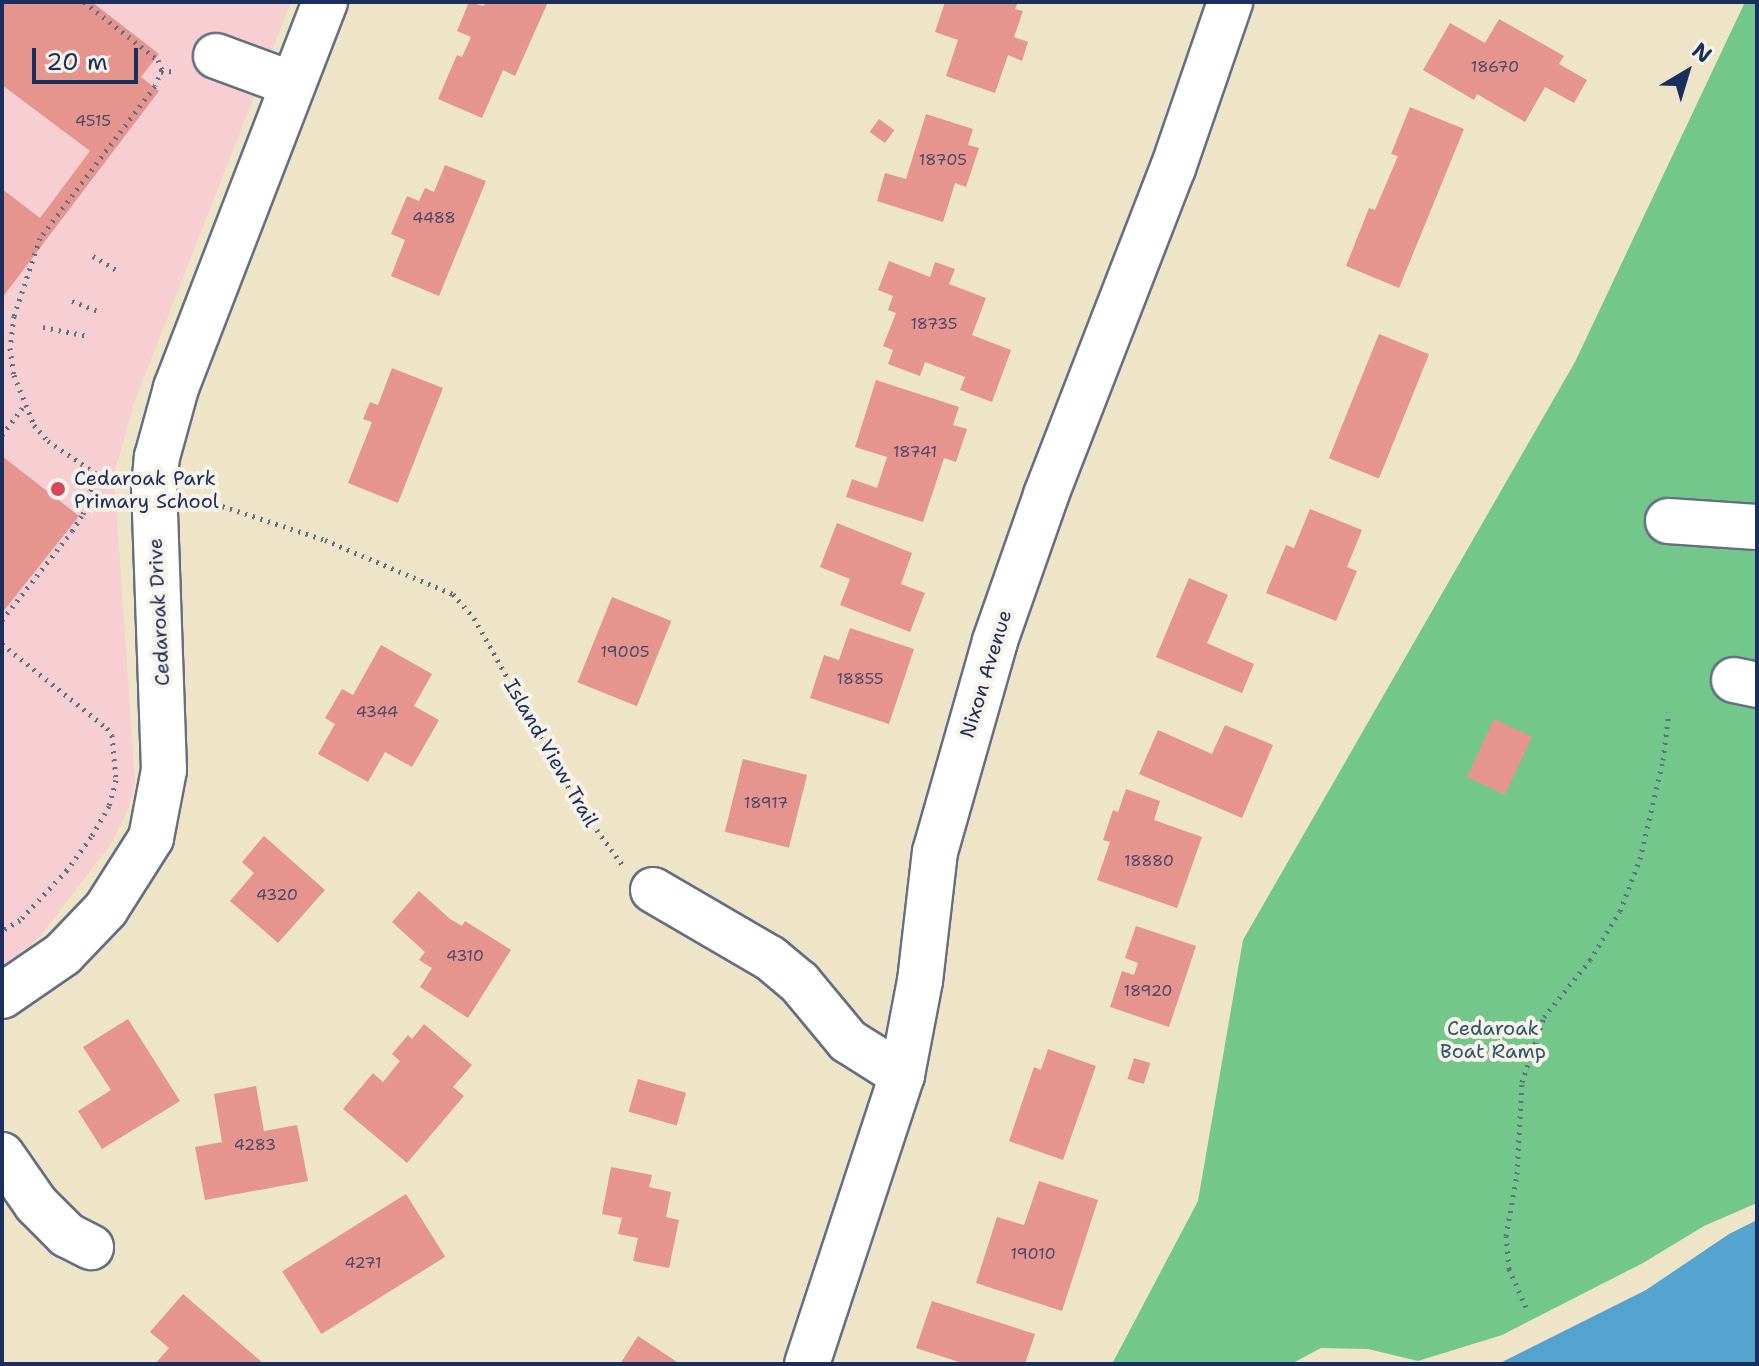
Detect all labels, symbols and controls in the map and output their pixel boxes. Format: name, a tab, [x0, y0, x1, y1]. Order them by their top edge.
scale bar	[36, 32, 142, 82]
north arrow	[1647, 32, 1727, 112]
text: N	[1686, 36, 1718, 69]
text: 20 m	[46, 46, 108, 78]
house number: 18670	[1471, 57, 1519, 77]
house number: 4515	[75, 111, 111, 131]
house number: 18705	[919, 150, 967, 170]
house number: 4488	[412, 208, 456, 228]
house number: 18735	[910, 314, 958, 334]
house number: 18741	[893, 442, 937, 462]
place label: Cedaroak Park Primary School	[74, 466, 219, 513]
marker: Cedaroak Park Primary School	[49, 480, 67, 498]
street label: Cedaroak Drive	[143, 537, 175, 687]
street label: Nixon Avenue	[955, 607, 1017, 741]
house number: 19005	[601, 642, 649, 662]
house number: 18855	[836, 669, 884, 689]
street label: Island View Trail	[499, 675, 603, 831]
house number: 4344	[356, 702, 398, 722]
house number: 18917	[744, 793, 788, 813]
house number: 18880	[1124, 851, 1174, 871]
house number: 4320	[256, 885, 298, 905]
house number: 4310	[446, 946, 484, 966]
house number: 18920	[1123, 981, 1173, 1001]
park label: Cedaroak Boat Ramp	[1440, 1016, 1546, 1063]
house number: 4283	[234, 1135, 276, 1155]
house number: 19010	[1010, 1244, 1056, 1264]
house number: 4271	[344, 1253, 382, 1273]

